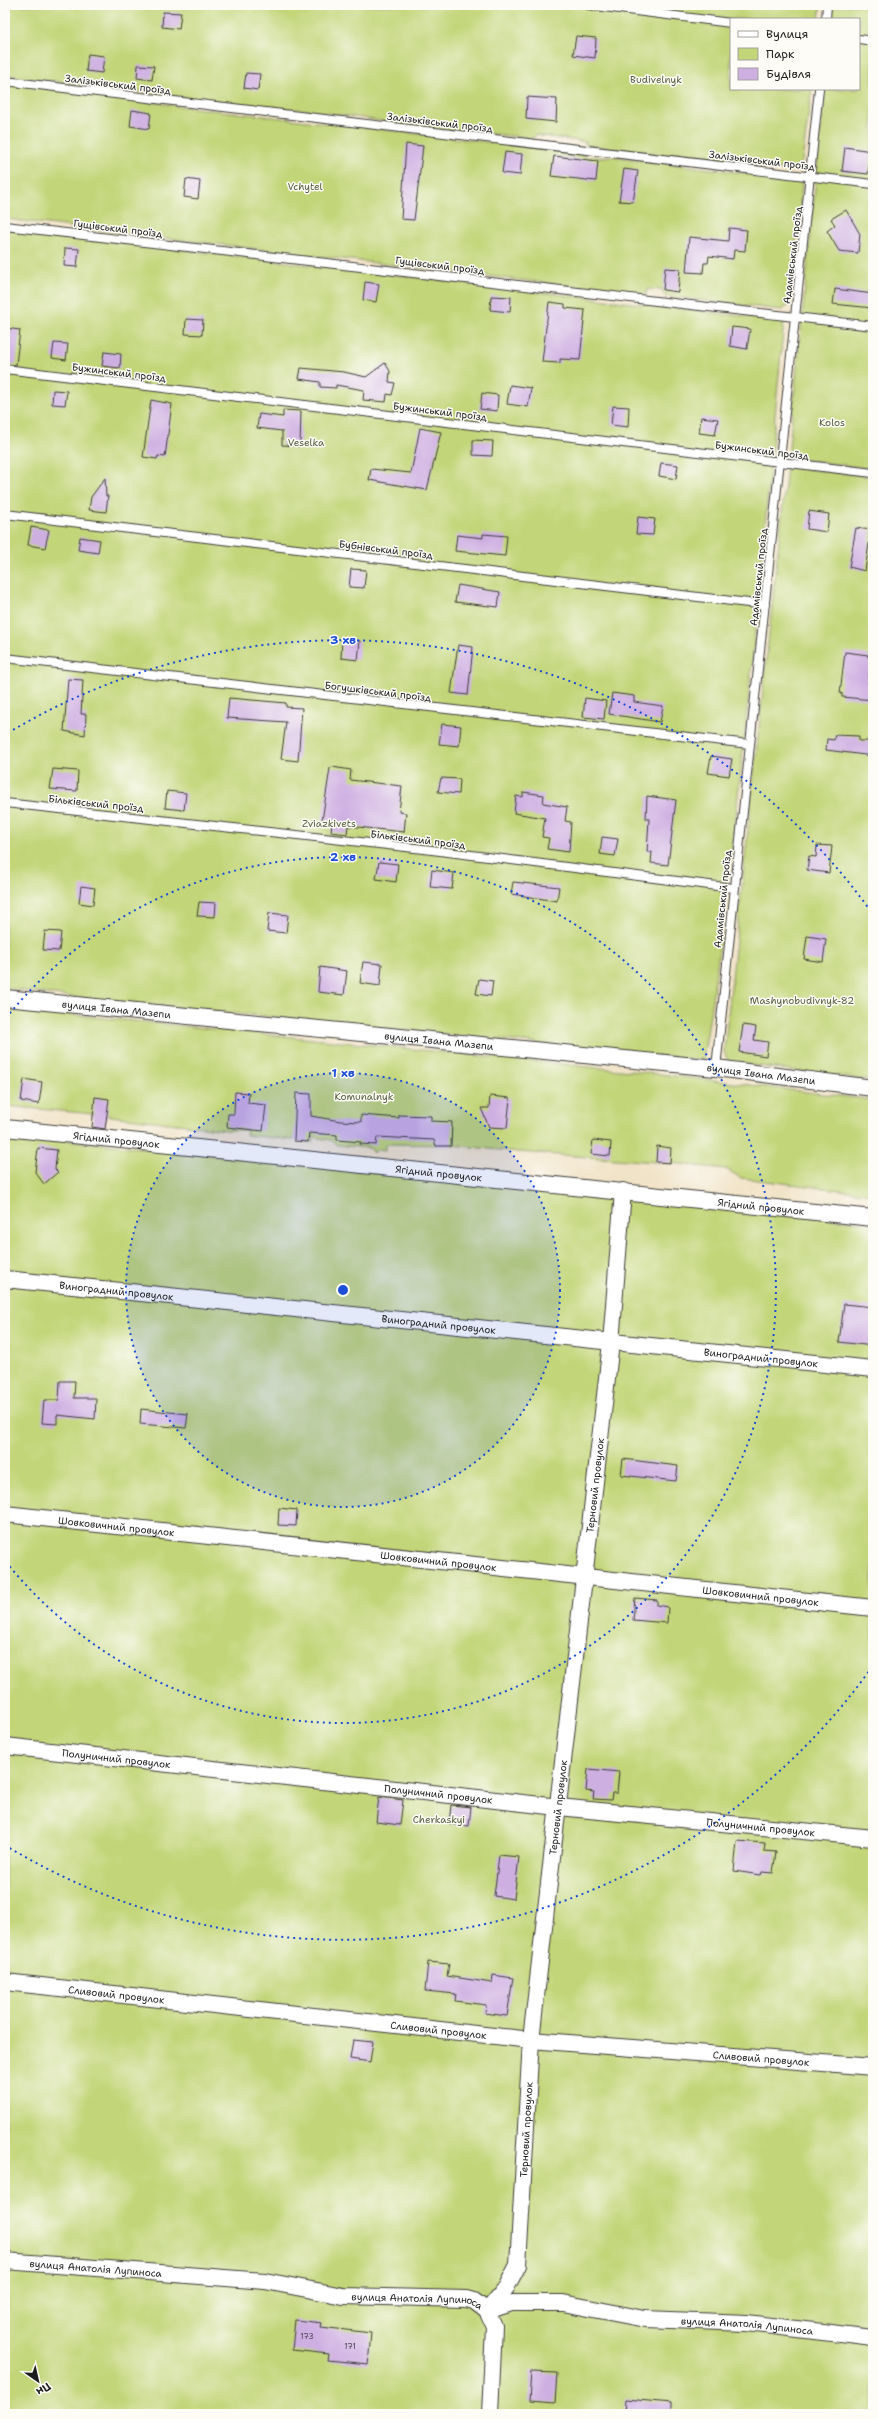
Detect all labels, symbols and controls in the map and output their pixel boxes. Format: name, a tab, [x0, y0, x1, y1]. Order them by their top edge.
legend	[730, 18, 860, 90]
text: Вулиця	[766, 26, 808, 42]
text: Парк	[766, 46, 795, 62]
text: Будівля	[766, 66, 811, 82]
street label: Залізьківський проїзд	[64, 72, 172, 98]
park label: Budivelnyk	[630, 73, 682, 86]
street label: Залізьківський проїзд	[386, 110, 494, 136]
street label: Залізьківський проїзд	[708, 148, 816, 174]
park label: Vchytel	[287, 180, 323, 193]
street label: Адамівський проїзд	[780, 205, 805, 305]
street label: Гущівський проїзд	[73, 217, 164, 240]
street label: Гущівський проїзд	[395, 254, 486, 277]
street label: Бужинський проїзд	[71, 360, 167, 385]
street label: Бужинський проїзд	[392, 399, 488, 424]
park label: Kolos	[819, 416, 845, 429]
park label: Veselka	[288, 436, 325, 449]
street label: Бужинський проїзд	[714, 438, 810, 463]
street label: Адамівський проїзд	[747, 527, 770, 627]
street label: Бубнівський проїзд	[338, 537, 434, 562]
text: 3 хв	[330, 632, 356, 648]
street label: Богушківський проїзд	[324, 678, 433, 705]
street label: Більківський проїзд	[48, 792, 145, 815]
park label: Zviazkivets	[302, 817, 356, 830]
street label: Більківський проїзд	[370, 827, 467, 852]
text: 2 хв	[330, 849, 356, 865]
street label: Адамівський проїзд	[711, 849, 734, 949]
park label: Mashynobudivnyk-82	[750, 994, 854, 1007]
street label: вулиця Івана Мазепи	[61, 998, 172, 1021]
street label: вулиця Івана Мазепи	[384, 1029, 494, 1053]
street label: вулиця Івана Мазепи	[706, 1061, 817, 1088]
text: 1 хв	[331, 1065, 355, 1081]
park label: Komunalnyk	[334, 1090, 394, 1103]
street label: Ягідний провулок	[72, 1129, 161, 1151]
street label: Ягідний провулок	[395, 1163, 483, 1184]
street label: Ягідний провулок	[717, 1196, 805, 1218]
street label: Виноградний провулок	[59, 1279, 175, 1303]
centre of rings	[336, 1283, 350, 1297]
street label: Виноградний провулок	[381, 1312, 497, 1337]
street label: Виноградний провулок	[703, 1345, 819, 1370]
street label: Терновий провулок	[583, 1437, 607, 1534]
street label: Шовковичний провулок	[58, 1514, 176, 1539]
street label: Шовковичний провулок	[380, 1549, 498, 1574]
street label: Шовковичний провулок	[702, 1584, 820, 1609]
street label: Полуничний провулок	[61, 1746, 172, 1771]
street label: Терновий провулок	[546, 1759, 570, 1855]
street label: Полуничний провулок	[383, 1782, 494, 1807]
park label: Cherkaskyi	[413, 1813, 465, 1826]
street label: Полуничний провулок	[706, 1816, 816, 1839]
street label: Сливовий провулок	[68, 1983, 166, 2007]
street label: Сливовий провулок	[390, 2019, 488, 2042]
street label: Сливовий провулок	[712, 2048, 810, 2069]
street label: Терновий провулок	[517, 2081, 536, 2178]
street label: вулиця Анатолія Лупиноса	[29, 2257, 163, 2280]
street label: вулиця Анатолія Лупиноса	[351, 2290, 486, 2313]
street label: вулиця Анатолія Лупиноса	[681, 2314, 815, 2338]
house number: 173	[300, 2331, 314, 2342]
house number: 171	[344, 2341, 356, 2352]
north arrow	[18, 2361, 58, 2401]
text: Пн	[33, 2379, 54, 2399]

